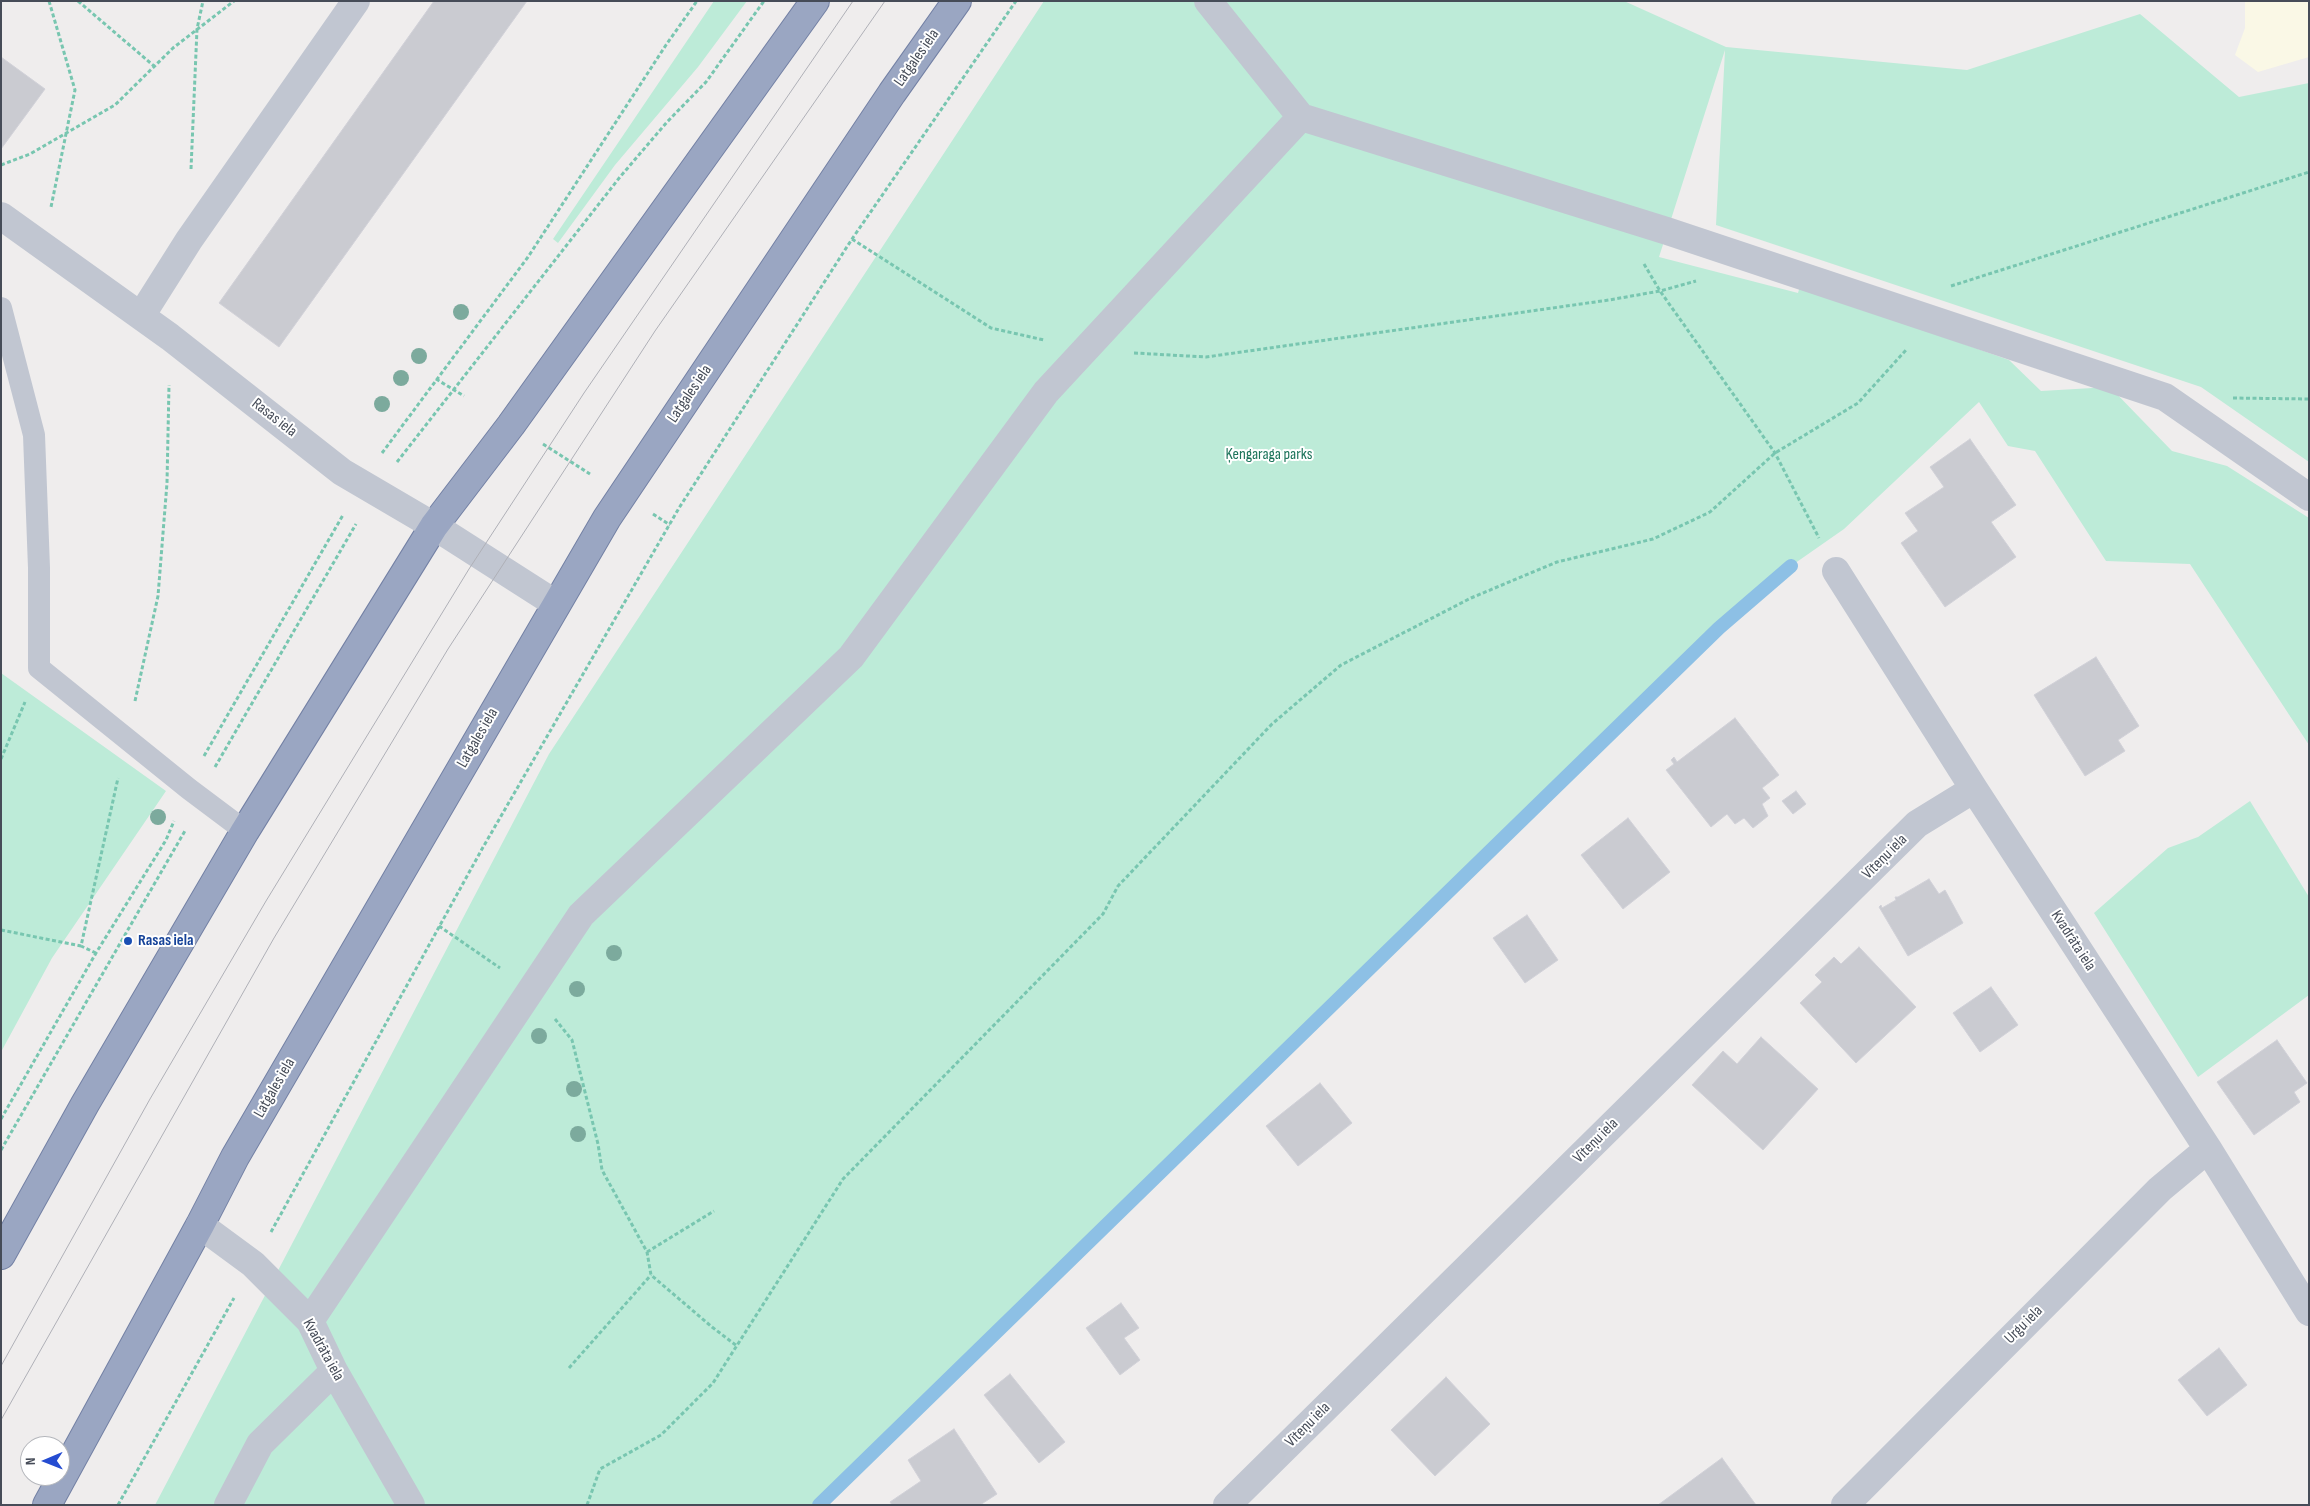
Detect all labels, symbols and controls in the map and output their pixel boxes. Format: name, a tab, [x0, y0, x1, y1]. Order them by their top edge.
street label: Latgales iela	[890, 26, 944, 90]
street label: Latgales iela	[664, 361, 716, 427]
street label: Rasas iela	[248, 394, 300, 442]
park label: Ķengaraga parks	[1226, 445, 1312, 465]
street label: Latgales iela	[453, 705, 503, 771]
street label: Vīteņu iela	[1858, 830, 1912, 884]
street label: Kvadrāta iela	[2046, 907, 2100, 975]
place label: Rasas iela	[138, 931, 193, 951]
marker: Rasas iela	[122, 935, 134, 947]
street label: Latgales iela	[250, 1055, 300, 1121]
street label: Vīteņu iela	[1569, 1114, 1623, 1168]
street label: Urgu iela	[2001, 1302, 2047, 1348]
street label: Kvadrāta iela	[298, 1316, 348, 1384]
street label: Vīteņu iela	[1281, 1398, 1335, 1452]
north arrow	[20, 1436, 70, 1486]
text: N	[22, 1457, 39, 1465]

